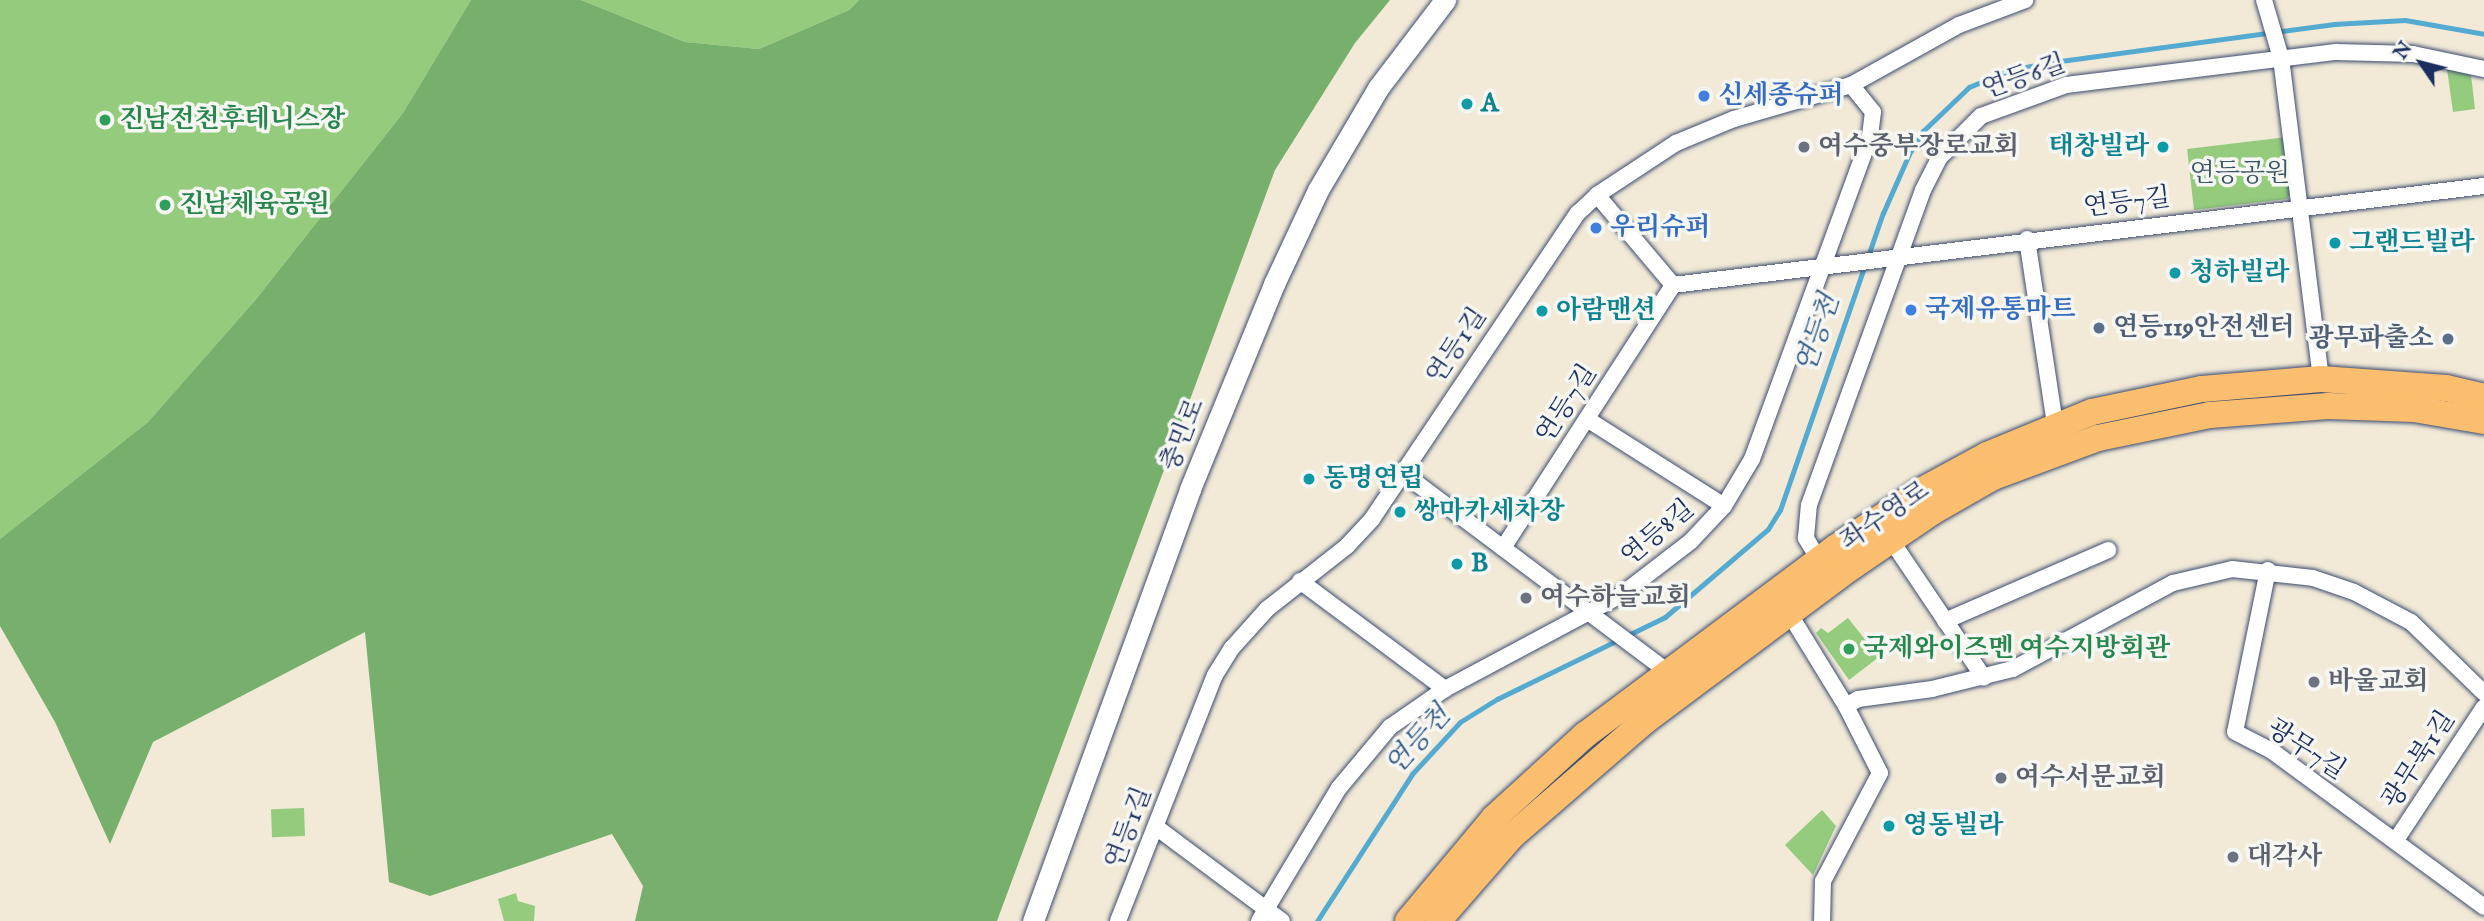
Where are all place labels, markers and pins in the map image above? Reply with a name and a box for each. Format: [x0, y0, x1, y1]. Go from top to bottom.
place label: 신세종슈퍼 [1718, 80, 1844, 112]
place label: A [1481, 88, 1499, 120]
marker: 신세종슈퍼 [1696, 88, 1712, 104]
marker: A [1459, 96, 1475, 112]
place label: 진남전천후테니스장 [119, 104, 345, 136]
marker: 진남전천후테니스장 [97, 112, 113, 128]
place label: 여수중부장로교회 [1818, 131, 2019, 163]
place label: 태창빌라 [2049, 131, 2149, 163]
marker: 여수중부장로교회 [1796, 139, 1812, 155]
marker: 태창빌라 [2155, 139, 2171, 155]
place label: 진남체육공원 [179, 189, 330, 221]
marker: 진남체육공원 [157, 197, 173, 213]
place label: 우리슈퍼 [1610, 212, 1710, 244]
marker: 우리슈퍼 [1588, 220, 1604, 236]
place label: 그랜드빌라 [2349, 227, 2475, 259]
marker: 그랜드빌라 [2327, 235, 2343, 251]
place label: 청하빌라 [2189, 257, 2289, 289]
marker: 청하빌라 [2167, 265, 2183, 281]
place label: 국제유통마트 [1925, 294, 2076, 326]
place label: 아람맨션 [1556, 295, 1656, 327]
marker: 국제유통마트 [1903, 302, 1919, 318]
marker: 아람맨션 [1534, 303, 1550, 319]
place label: 연등119안전센터 [2113, 312, 2294, 344]
marker: 연등119안전센터 [2091, 320, 2107, 336]
place label: 광무파출소 [2308, 323, 2434, 355]
marker: 광무파출소 [2440, 331, 2456, 347]
place label: 동명연립 [1323, 463, 1423, 495]
marker: 동명연립 [1301, 471, 1317, 487]
place label: 쌍마카세차장 [1414, 496, 1565, 528]
marker: 쌍마카세차장 [1392, 504, 1408, 520]
place label: B [1471, 548, 1488, 580]
marker: B [1449, 556, 1465, 572]
place label: 여수하늘교회 [1540, 582, 1691, 614]
marker: 여수하늘교회 [1518, 590, 1534, 606]
place label: 국제와이즈멘 여수지방회관 [1863, 633, 2170, 665]
marker: 국제와이즈멘 여수지방회관 [1841, 641, 1857, 657]
place label: 바울교회 [2328, 666, 2428, 698]
marker: 바울교회 [2306, 674, 2322, 690]
place label: 여수서문교회 [2015, 762, 2166, 794]
marker: 여수서문교회 [1993, 770, 2009, 786]
place label: 영동빌라 [1903, 810, 2003, 842]
marker: 영동빌라 [1881, 818, 1897, 834]
place label: 대각사 [2247, 841, 2322, 873]
marker: 대각사 [2225, 849, 2241, 865]

